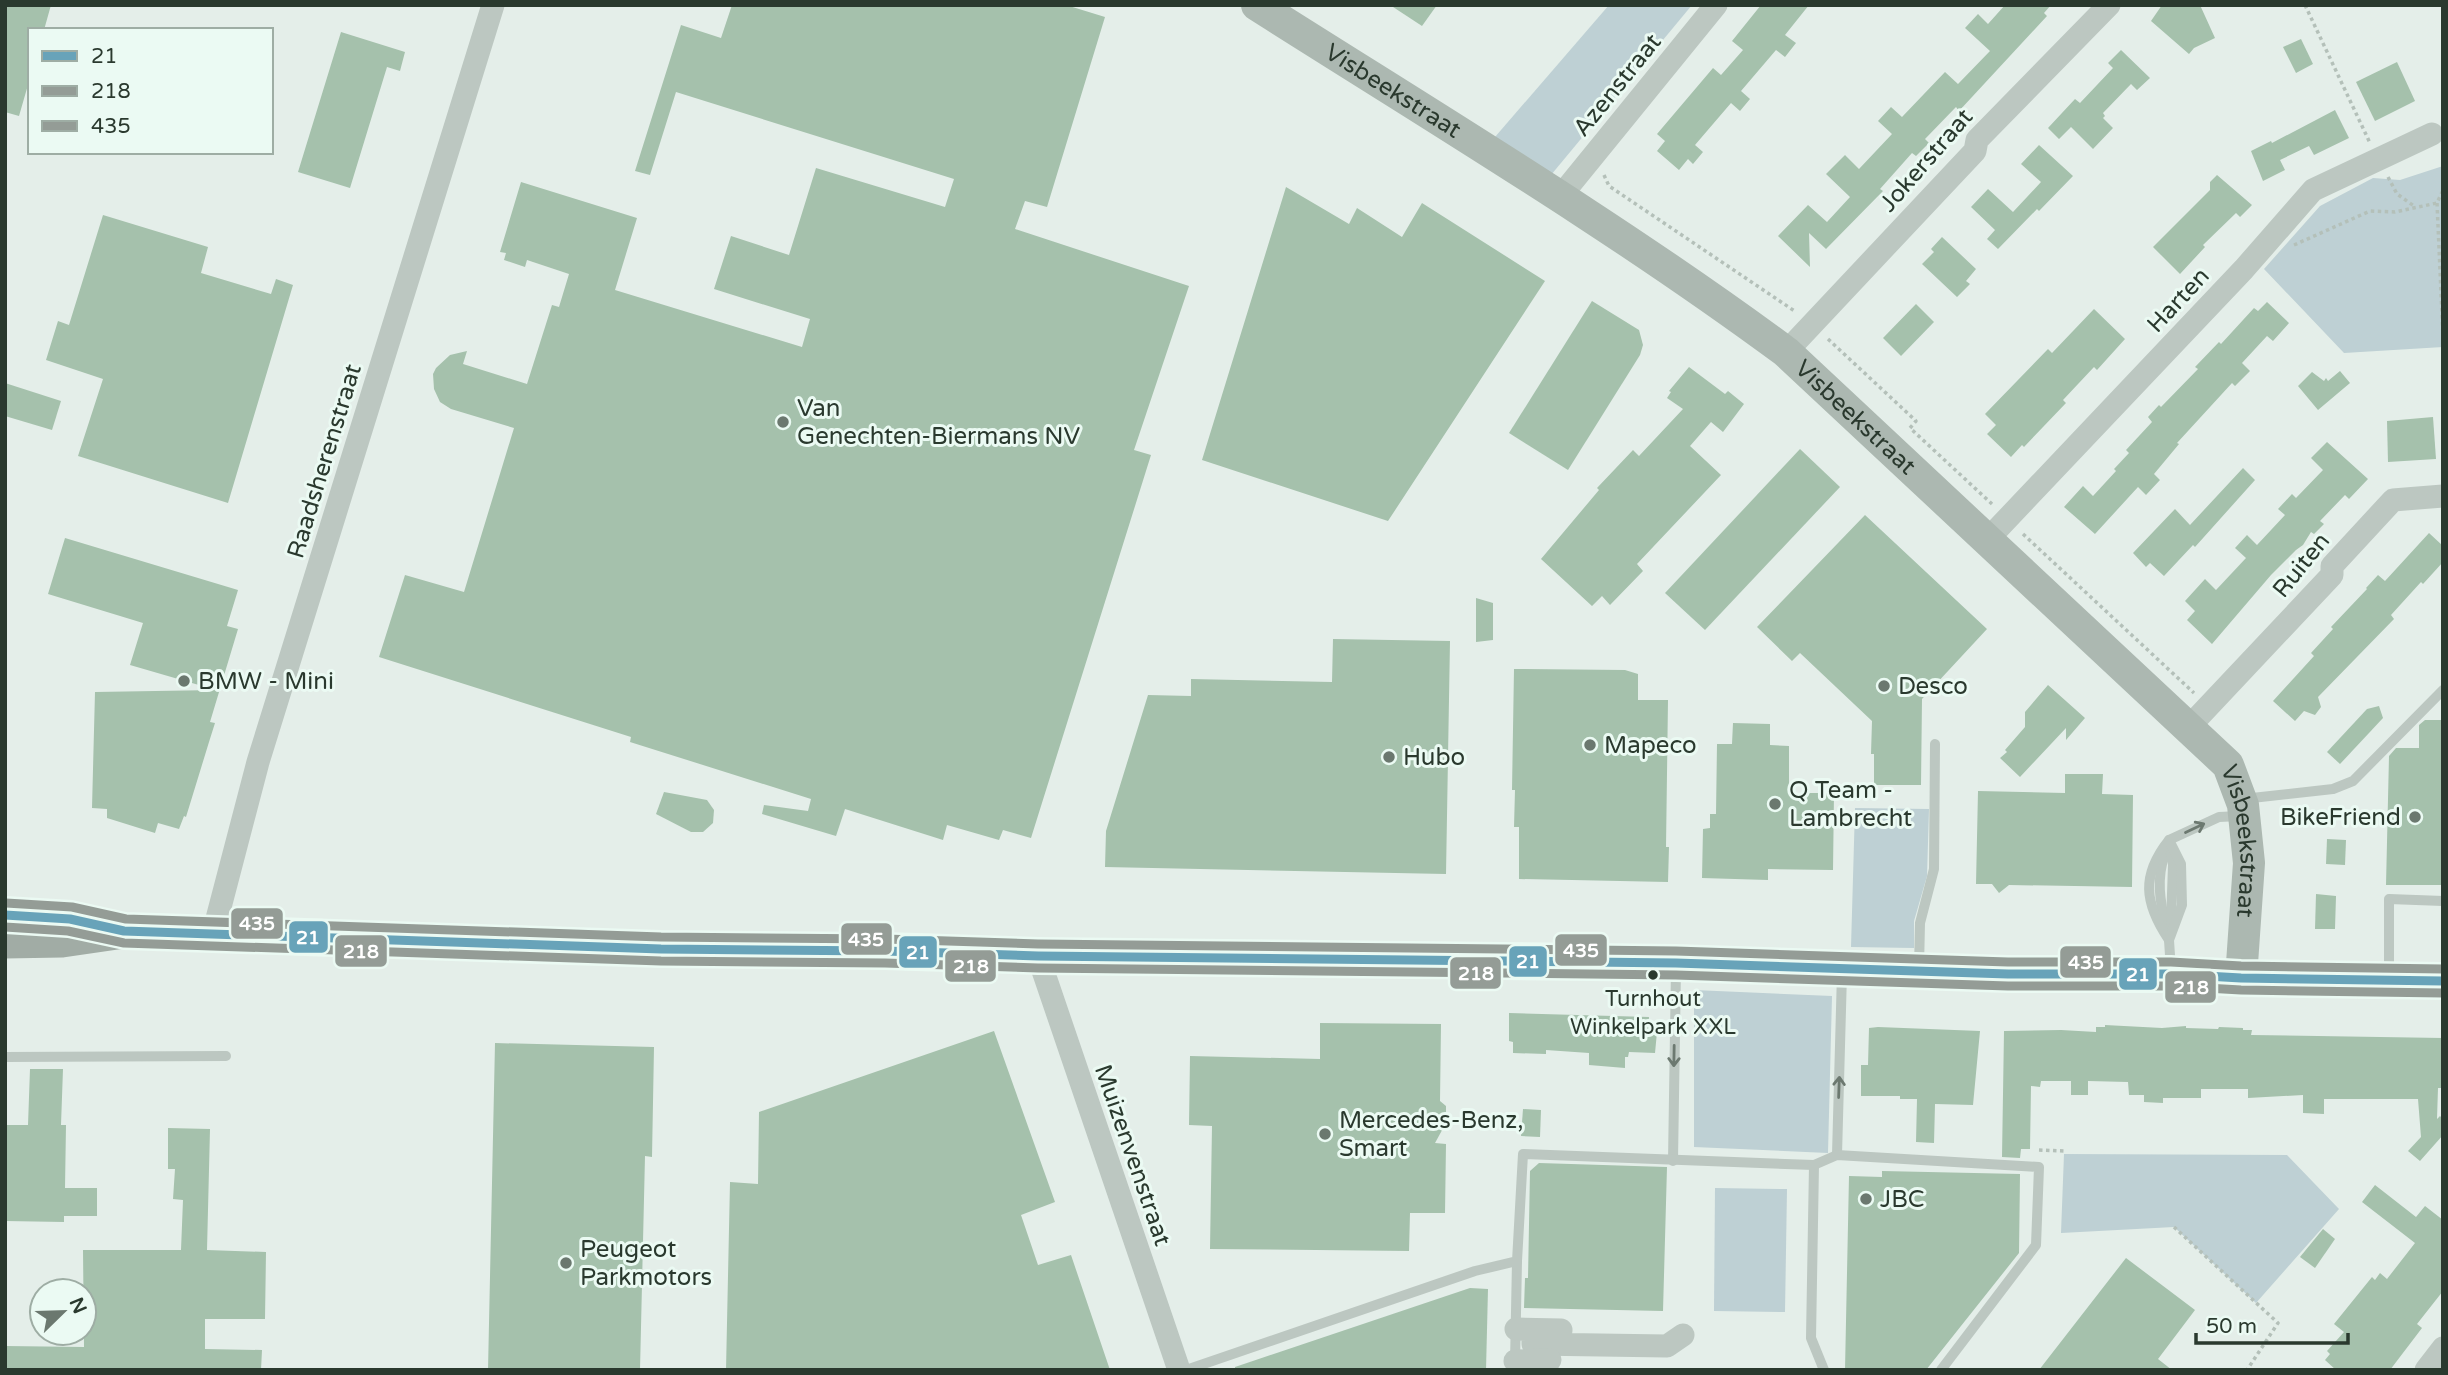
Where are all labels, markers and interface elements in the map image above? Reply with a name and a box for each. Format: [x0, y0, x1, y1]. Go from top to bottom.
legend [28, 28, 273, 154]
street label: Azenstraat [1567, 28, 1668, 143]
street label: Visbeekstraat [1320, 38, 1466, 145]
text: 21 [91, 44, 117, 69]
text: 218 [91, 79, 131, 104]
street label: Jokerstraat [1874, 103, 1979, 218]
text: 435 [91, 114, 131, 139]
street label: Harten [2141, 262, 2216, 339]
street label: Visbeekstraat [1789, 354, 1922, 481]
street label: Raadsherenstraat [281, 361, 368, 562]
place label: Van Genechten-Biermans NV [797, 394, 1080, 451]
marker: Van Genechten-Biermans NV [775, 414, 791, 430]
street label: Ruiten [2267, 527, 2336, 604]
place label: BMW - Mini [198, 667, 334, 696]
place label: Desco [1898, 672, 1968, 701]
marker: BMW - Mini [176, 673, 192, 689]
marker: Desco [1876, 678, 1892, 694]
place label: Mapeco [1604, 731, 1697, 760]
marker: Mapeco [1582, 737, 1598, 753]
place label: Hubo [1403, 743, 1465, 772]
marker: Hubo [1381, 749, 1397, 765]
street label: Visbeekstraat [2214, 761, 2263, 919]
place label: Q Team - Lambrecht [1789, 776, 1912, 833]
marker: Q Team - Lambrecht [1767, 796, 1783, 812]
place label: BikeFriend [2280, 803, 2401, 832]
marker: BikeFriend [2407, 809, 2423, 825]
one-way arrow [2184, 821, 2205, 835]
line badge: 435 [230, 907, 284, 940]
text: 435 [239, 913, 275, 935]
line badge: 21 [288, 920, 329, 954]
line badge: 435 [840, 922, 893, 956]
text: 21 [296, 927, 320, 949]
text: 435 [848, 929, 884, 951]
line badge: 435 [1554, 933, 1608, 967]
line badge: 218 [334, 934, 388, 968]
line badge: 21 [898, 935, 938, 969]
text: 435 [1563, 940, 1599, 962]
text: 218 [343, 941, 379, 963]
text: 21 [906, 942, 930, 964]
line badge: 21 [1508, 945, 1548, 978]
line badge: 435 [2059, 945, 2112, 979]
line badge: 218 [944, 949, 997, 983]
text: 21 [1516, 951, 1540, 973]
text: 435 [2068, 952, 2104, 974]
text: 218 [953, 956, 989, 978]
line badge: 218 [1449, 956, 1502, 990]
line badge: 21 [2118, 957, 2158, 991]
text: 218 [1458, 963, 1494, 985]
text: 21 [2126, 964, 2150, 986]
marker: Turnhout Winkelpark XXL [1646, 968, 1660, 982]
line badge: 218 [2164, 970, 2217, 1004]
text: 218 [2173, 977, 2209, 999]
place label: Turnhout Winkelpark XXL [1570, 986, 1736, 1040]
one-way arrow [1668, 1044, 1681, 1067]
street label: Muizenvenstraat [1088, 1061, 1177, 1250]
one-way arrow [1832, 1076, 1846, 1099]
place label: Mercedes-Benz, Smart [1339, 1106, 1524, 1163]
marker: Mercedes-Benz, Smart [1317, 1126, 1333, 1142]
place label: JBC [1880, 1185, 1925, 1214]
marker: JBC [1858, 1191, 1874, 1207]
place label: Peugeot Parkmotors [580, 1235, 712, 1292]
marker: Peugeot Parkmotors [558, 1255, 574, 1271]
north arrow [28, 1277, 98, 1347]
text: N [65, 1294, 91, 1317]
scale bar [2196, 1302, 2348, 1346]
text: 50 m [2206, 1314, 2257, 1339]

